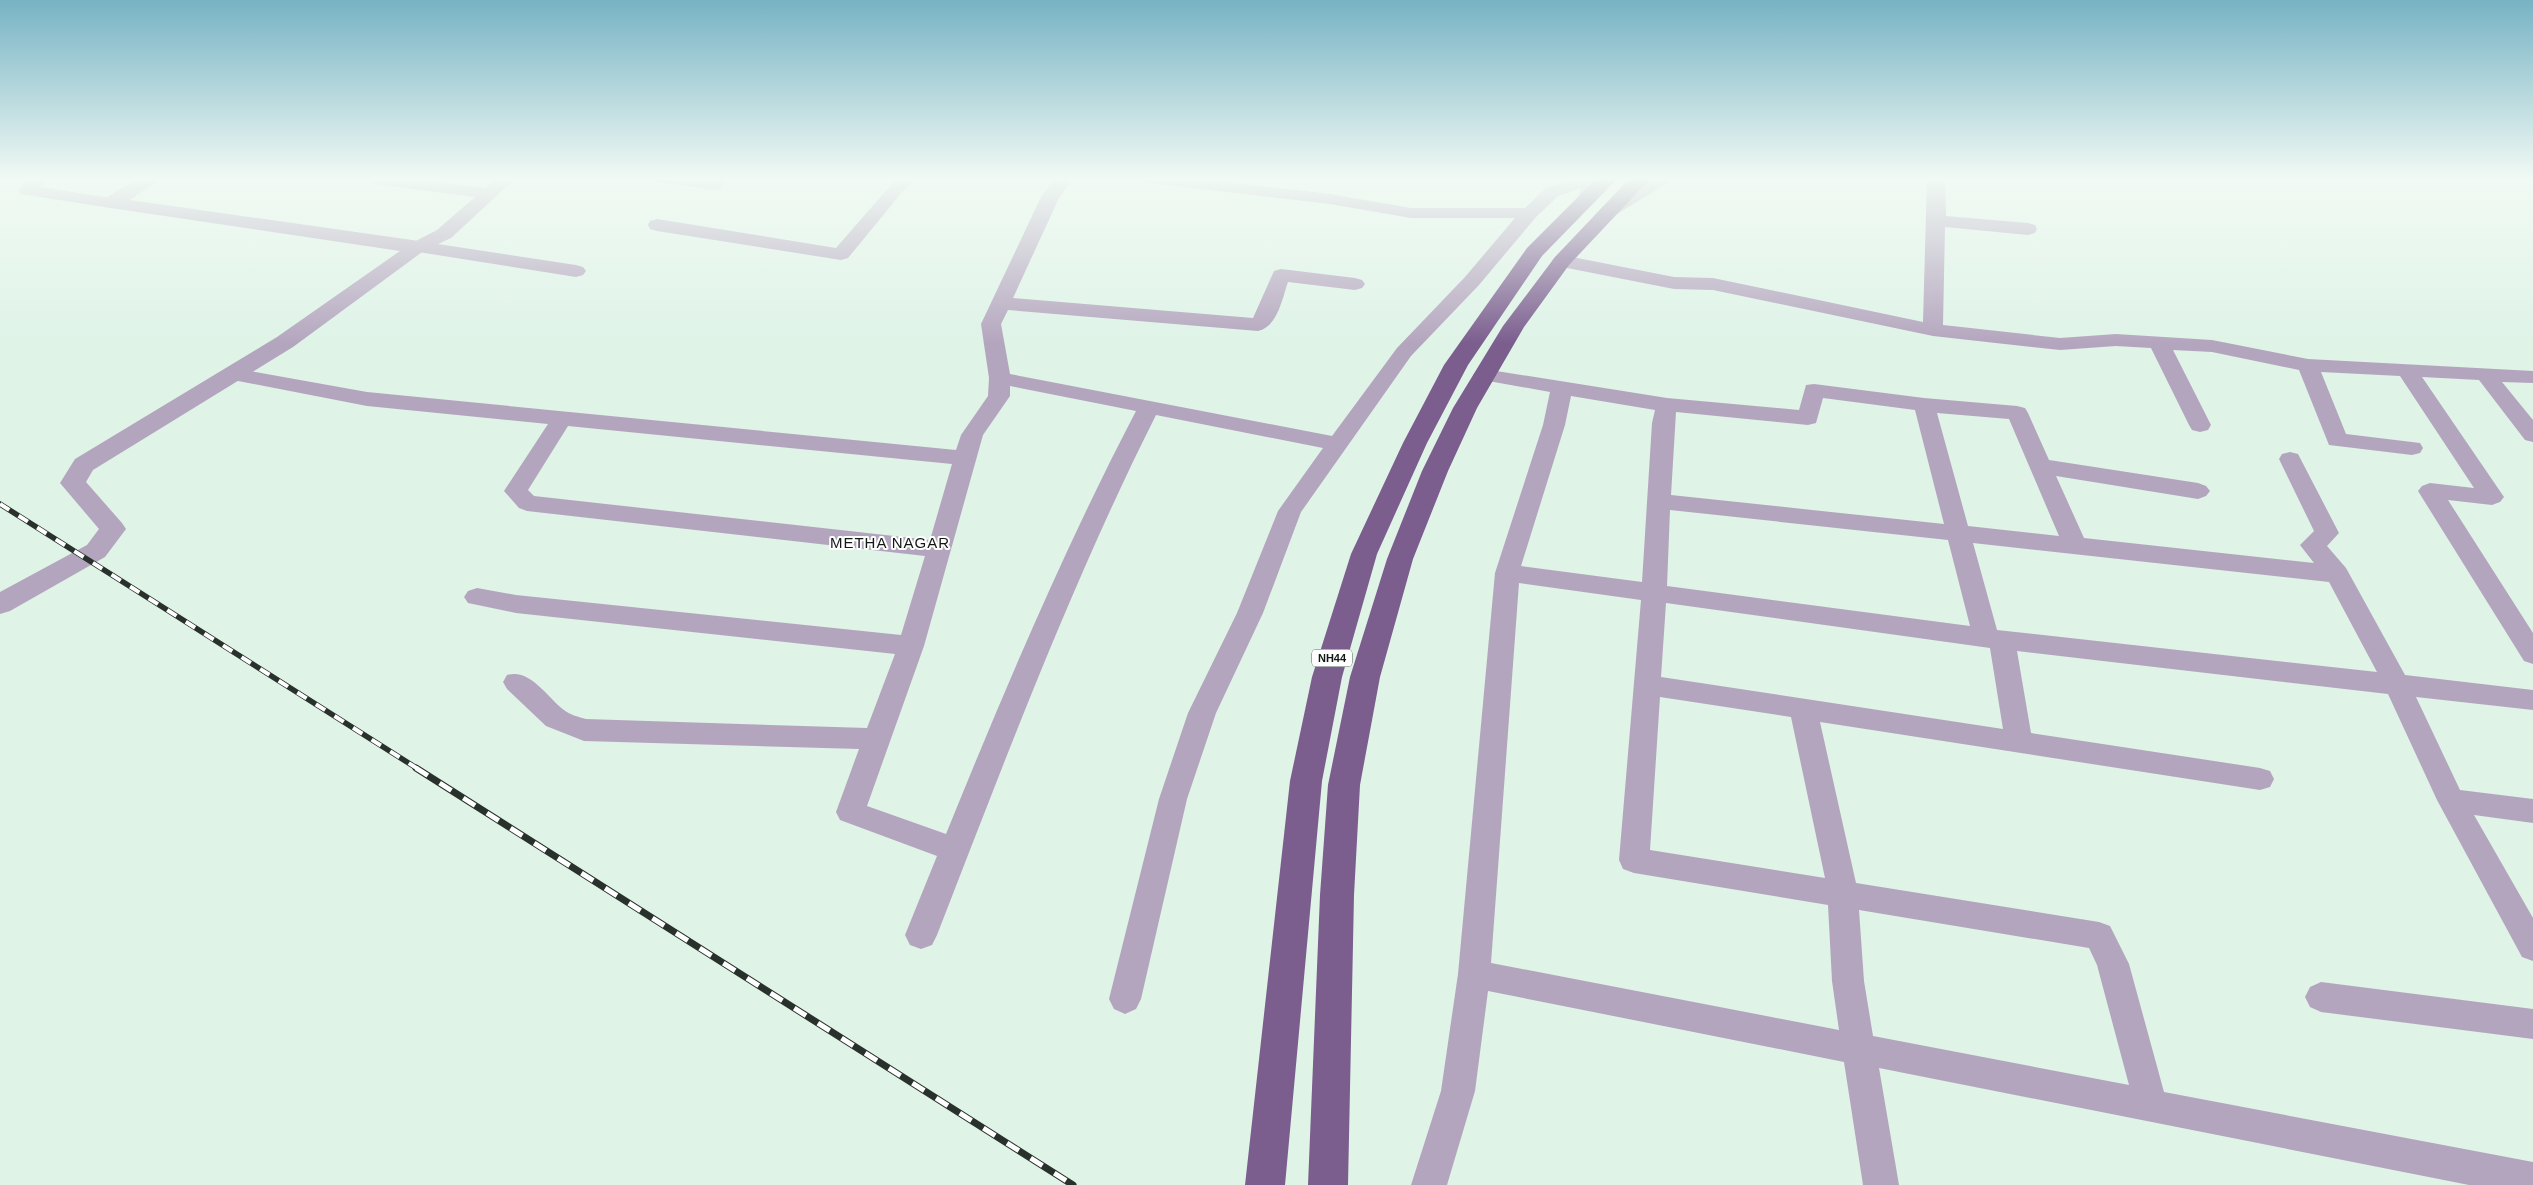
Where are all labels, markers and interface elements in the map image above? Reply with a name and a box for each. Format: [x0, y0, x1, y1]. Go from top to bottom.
district label: METHA NAGAR [830, 534, 950, 551]
road number: NH44 [1312, 650, 1352, 666]

